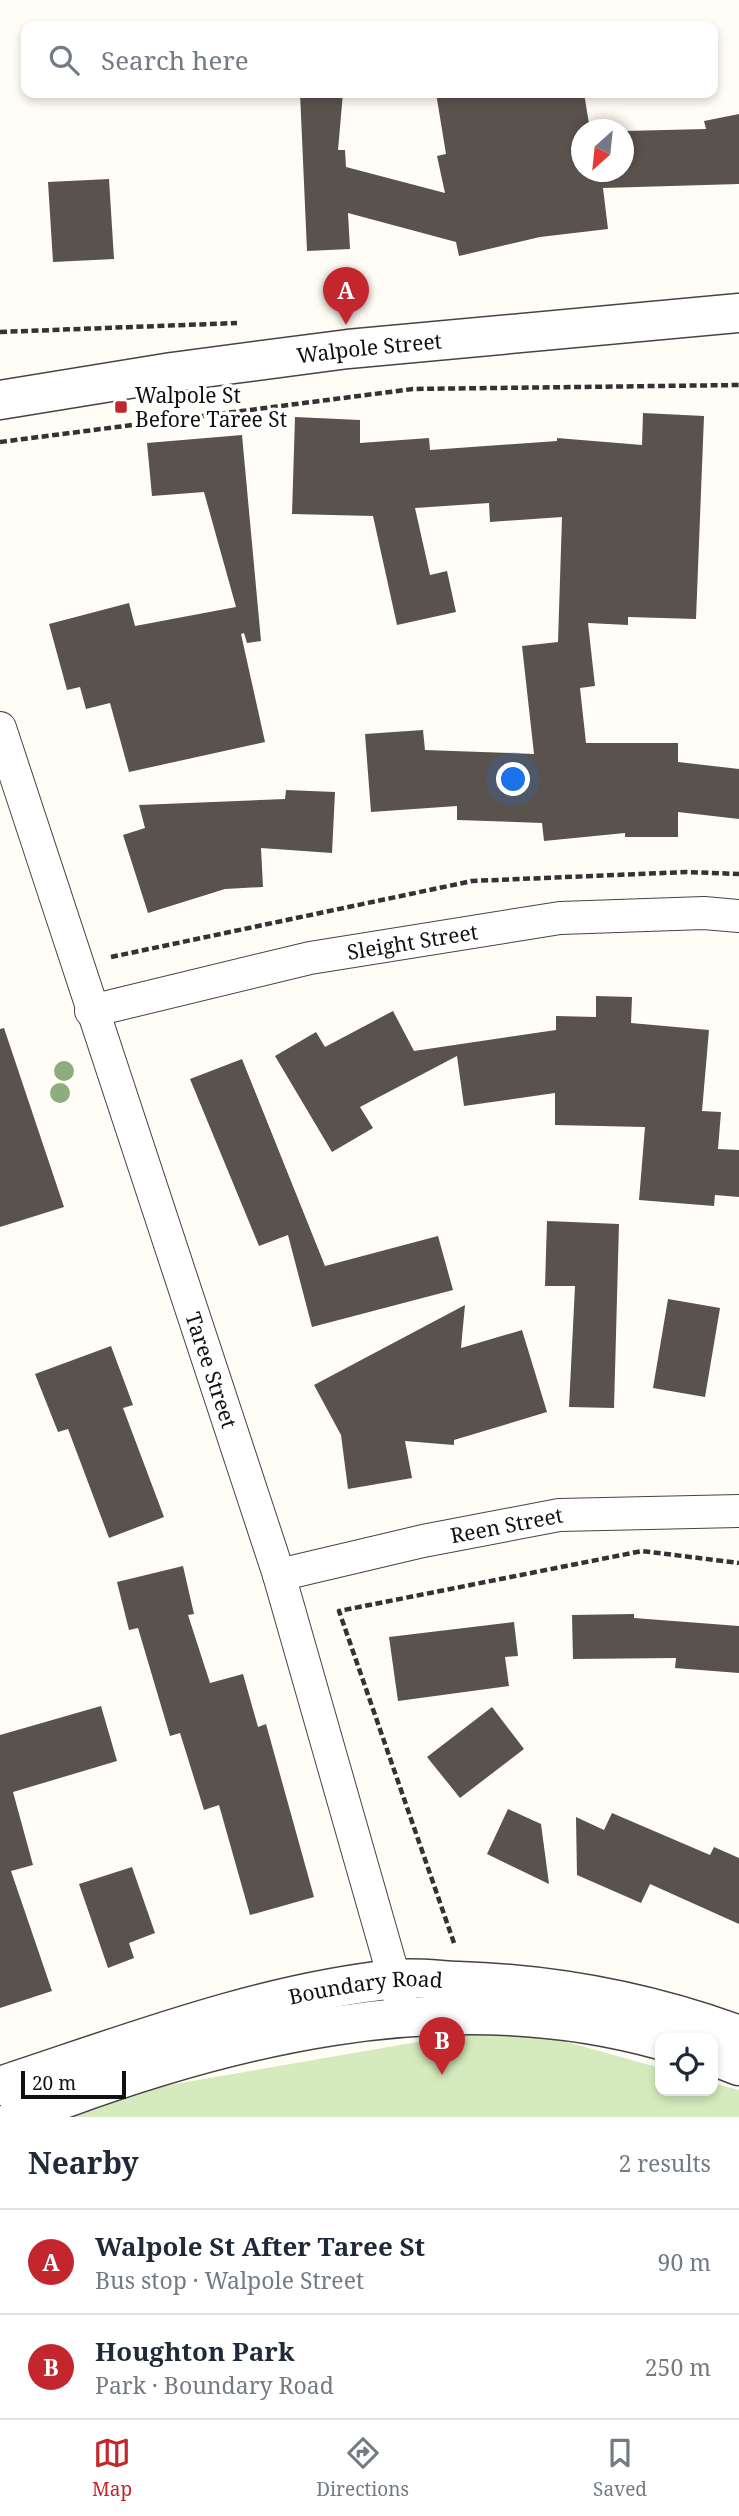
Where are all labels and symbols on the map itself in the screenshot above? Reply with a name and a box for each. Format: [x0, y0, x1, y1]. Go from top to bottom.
north arrow [571, 119, 634, 182]
pin: A [323, 267, 369, 325]
street label: Walpole Street [295, 326, 443, 370]
place label: Walpole St Before Taree St [135, 381, 287, 433]
marker: Walpole St Before Taree St [113, 399, 129, 415]
your location [496, 762, 530, 796]
street label: Sleight Street [345, 917, 480, 966]
street label: Taree Street [179, 1308, 244, 1432]
street label: Reen Street [448, 1501, 565, 1549]
street label: Boundary Road [286, 1964, 444, 2011]
pin: B [419, 2017, 465, 2075]
scale bar [21, 2068, 126, 2100]

